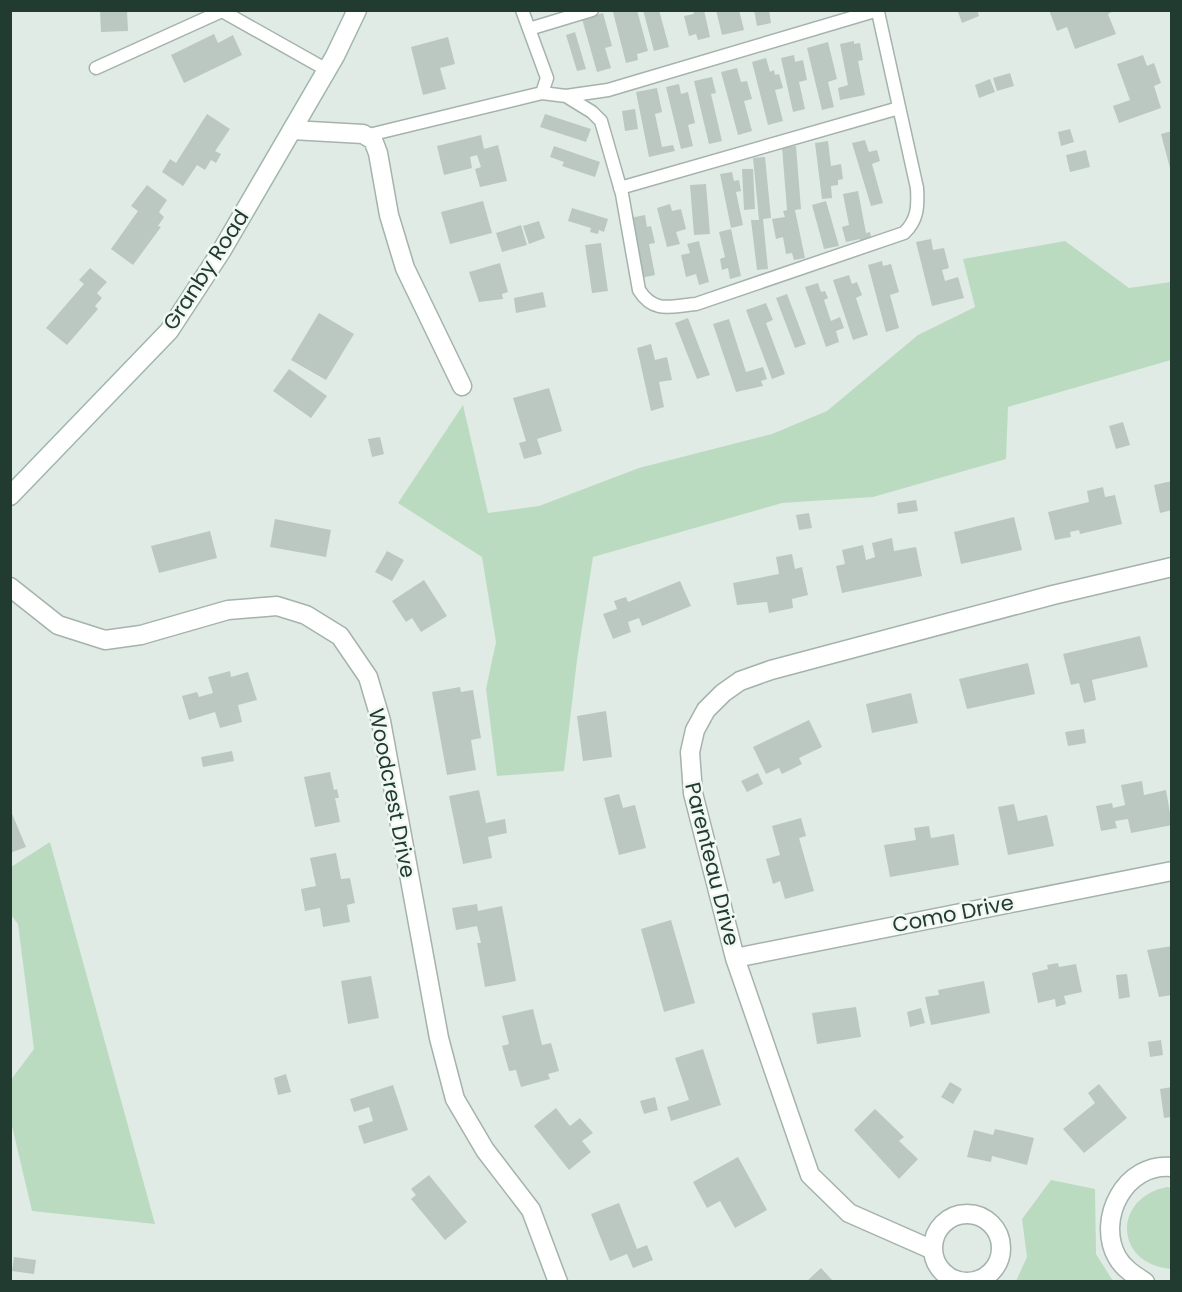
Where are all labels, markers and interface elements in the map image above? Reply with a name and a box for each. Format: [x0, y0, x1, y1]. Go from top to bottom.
street label: Granby Road [156, 204, 255, 336]
street label: Woodcrest Drive [362, 706, 423, 880]
street label: Parenteau Drive [678, 779, 747, 949]
street label: Como Drive [890, 888, 1016, 939]

